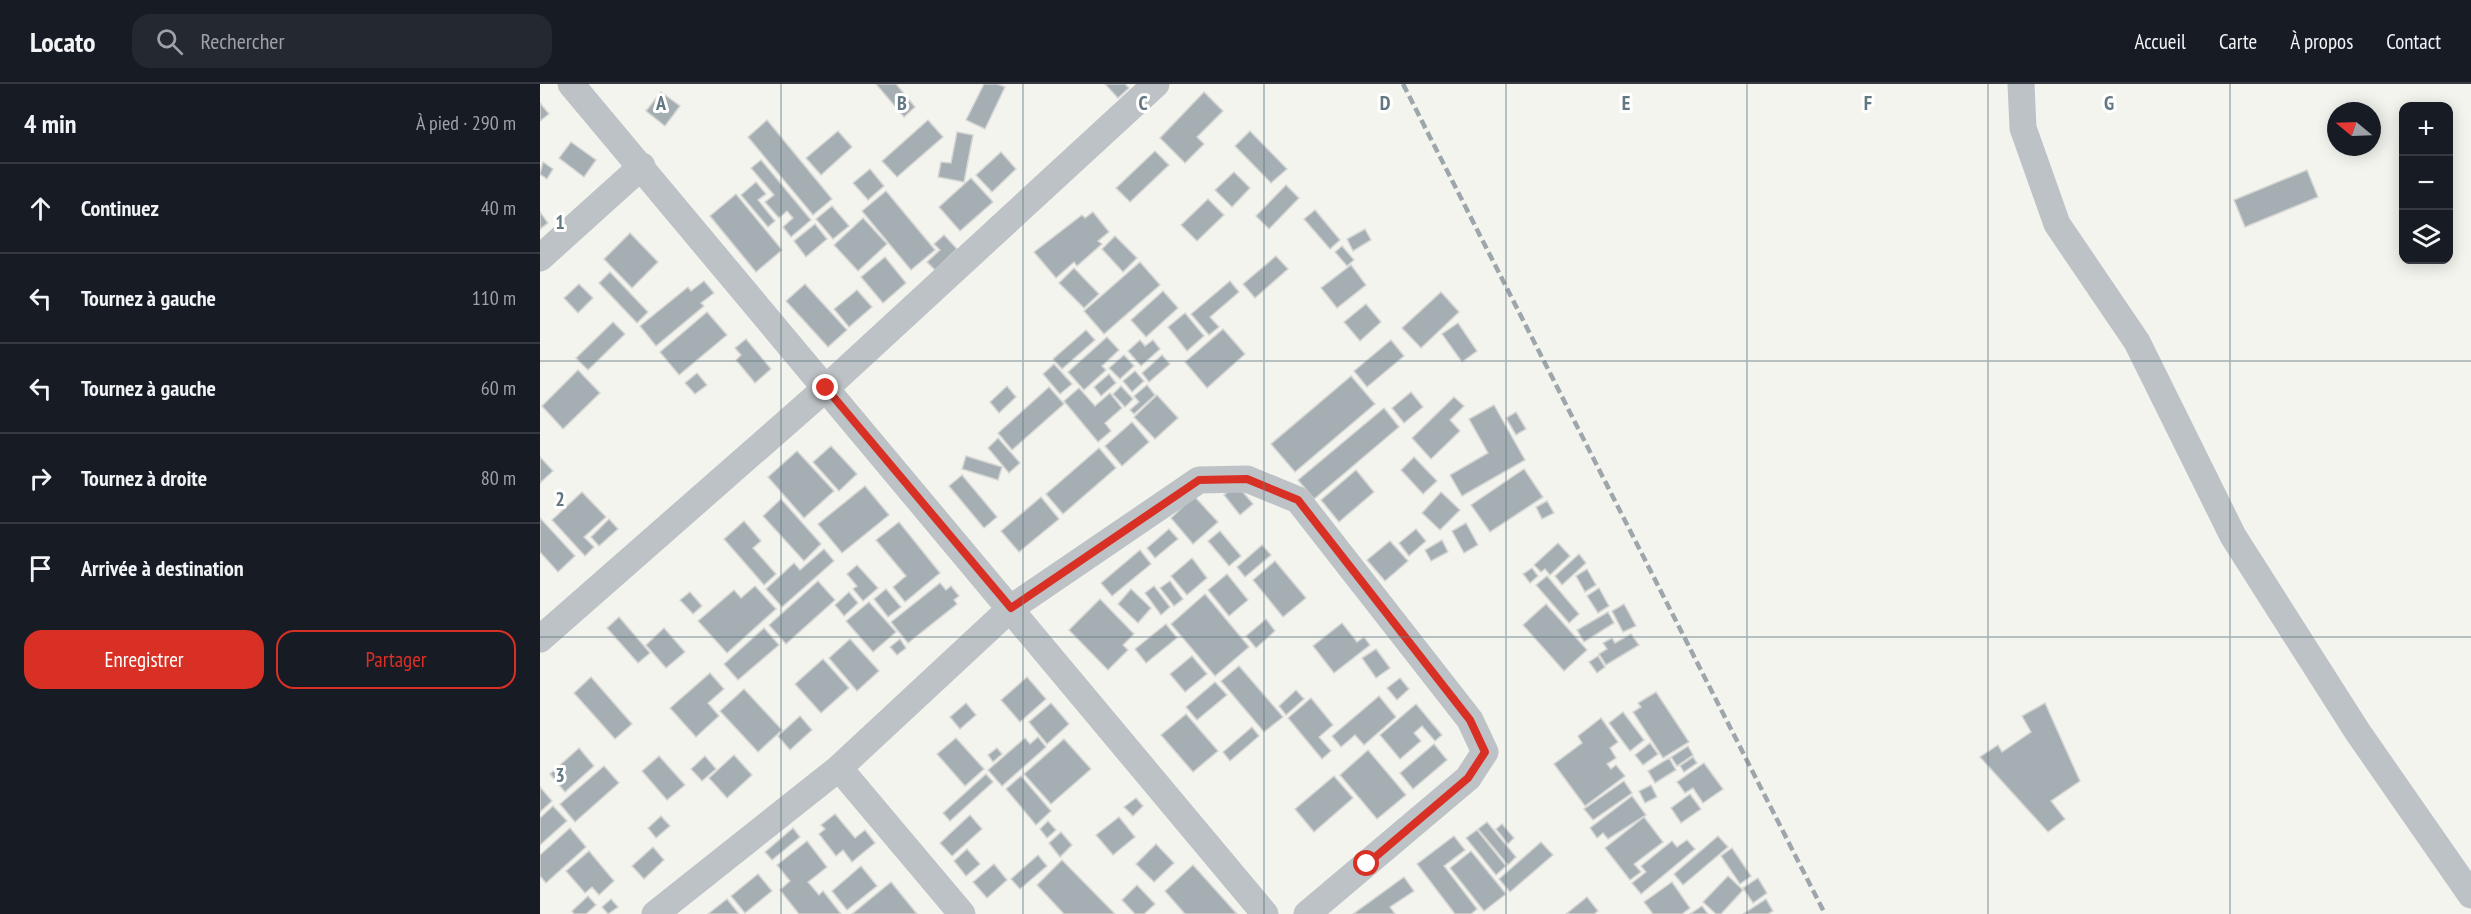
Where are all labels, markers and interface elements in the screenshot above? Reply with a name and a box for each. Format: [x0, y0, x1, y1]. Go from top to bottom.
search box [132, 14, 552, 68]
text: Locato [30, 23, 96, 60]
icon: search [153, 25, 186, 58]
text: Rechercher [201, 27, 284, 55]
text: Accueil [2134, 28, 2186, 55]
text: Carte [2219, 28, 2257, 55]
text: À propos [2290, 28, 2353, 55]
text: Contact [2386, 28, 2441, 55]
text: A [655, 90, 667, 116]
text: B [897, 90, 907, 116]
text: C [1138, 90, 1148, 116]
text: D [1380, 90, 1391, 116]
text: E [1622, 90, 1630, 116]
text: F [1864, 90, 1872, 116]
text: G [2104, 90, 2114, 116]
north arrow [2327, 102, 2381, 156]
map controls [2399, 102, 2453, 264]
button: + [2399, 102, 2453, 156]
text: 4 min [24, 107, 77, 140]
text: À pied · 290 m [416, 110, 516, 136]
button: − [2399, 156, 2453, 210]
icon: ahead [24, 192, 57, 225]
text: Continuez [81, 194, 159, 222]
text: 40 m [481, 195, 516, 221]
text: 1 [555, 209, 565, 235]
button: layers [2399, 210, 2453, 264]
icon: left [24, 282, 57, 315]
text: Tournez à gauche [81, 284, 216, 312]
text: 110 m [472, 285, 516, 311]
icon: left [24, 372, 57, 405]
text: Tournez à gauche [81, 374, 216, 402]
route end [812, 374, 838, 400]
text: 60 m [481, 375, 516, 401]
icon: right [24, 462, 57, 495]
text: Tournez à droite [81, 464, 207, 492]
text: 80 m [481, 465, 516, 491]
text: 2 [555, 486, 565, 512]
icon: arrive [24, 552, 57, 585]
text: Arrivée à destination [81, 554, 244, 582]
button: Enregistrer [24, 630, 264, 689]
button: Partager [276, 630, 516, 689]
text: 3 [555, 762, 565, 788]
route start [1353, 850, 1379, 876]

